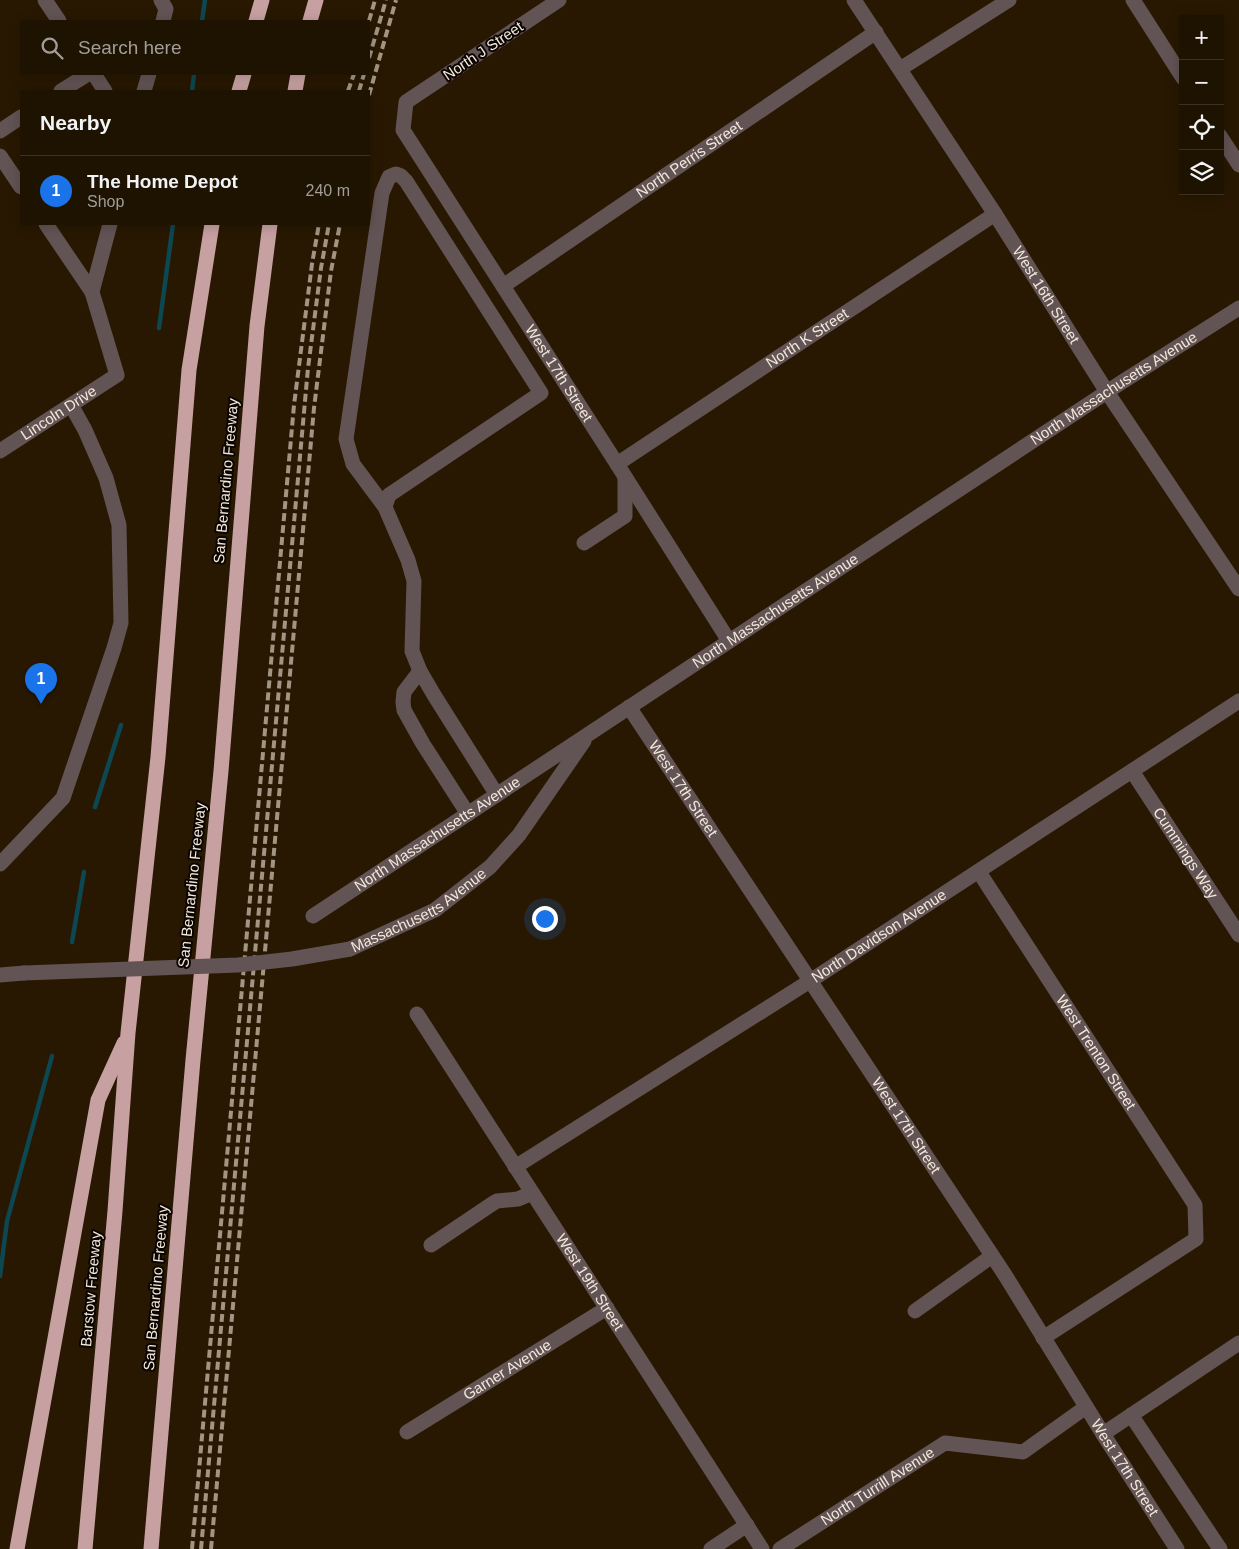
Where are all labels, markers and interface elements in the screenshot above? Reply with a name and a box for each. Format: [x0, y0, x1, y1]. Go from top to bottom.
map controls [1179, 15, 1224, 195]
button: + [1179, 15, 1224, 60]
street label: North J Street [440, 17, 527, 84]
search box [20, 20, 370, 75]
icon: search [38, 34, 66, 62]
text: Search here [78, 37, 182, 58]
button: − [1179, 60, 1224, 105]
button: locate [1179, 105, 1224, 150]
text: Nearby [40, 111, 111, 134]
street label: North Perris Street [633, 116, 746, 201]
button: layers [1179, 150, 1224, 195]
text: The Home Depot [87, 171, 238, 192]
text: 1 [52, 182, 60, 199]
text: 240 m [306, 182, 350, 199]
text: Shop [87, 193, 124, 210]
street label: West 16th Street [1010, 243, 1084, 347]
street label: North K Street [763, 304, 852, 371]
street label: West 17th Street [522, 322, 597, 425]
street label: North Massachusetts Avenue [1027, 328, 1200, 448]
street label: Lincoln Drive [17, 382, 99, 443]
street label: San Bernardino Freeway [210, 397, 241, 564]
street label: North Massachusetts Avenue [689, 550, 861, 671]
pin: 1 [25, 663, 57, 704]
street label: West 17th Street [646, 737, 722, 840]
street label: North Massachusetts Avenue [351, 773, 523, 894]
street label: San Bernardino Freeway [174, 801, 209, 968]
street label: Cummings Way [1150, 804, 1222, 902]
street label: Massachusetts Avenue [348, 864, 489, 955]
street label: North Davidson Avenue [808, 885, 949, 986]
your location [532, 906, 558, 932]
street label: West Trenton Street [1053, 992, 1140, 1113]
street label: West 17th Street [869, 1074, 945, 1177]
street label: San Bernardino Freeway [140, 1204, 171, 1371]
street label: Barstow Freeway [77, 1230, 104, 1347]
street label: West 19th Street [553, 1230, 628, 1334]
street label: Garner Avenue [460, 1336, 554, 1403]
street label: West 17th Street [1088, 1416, 1163, 1520]
street label: North Turrill Avenue [817, 1443, 937, 1529]

